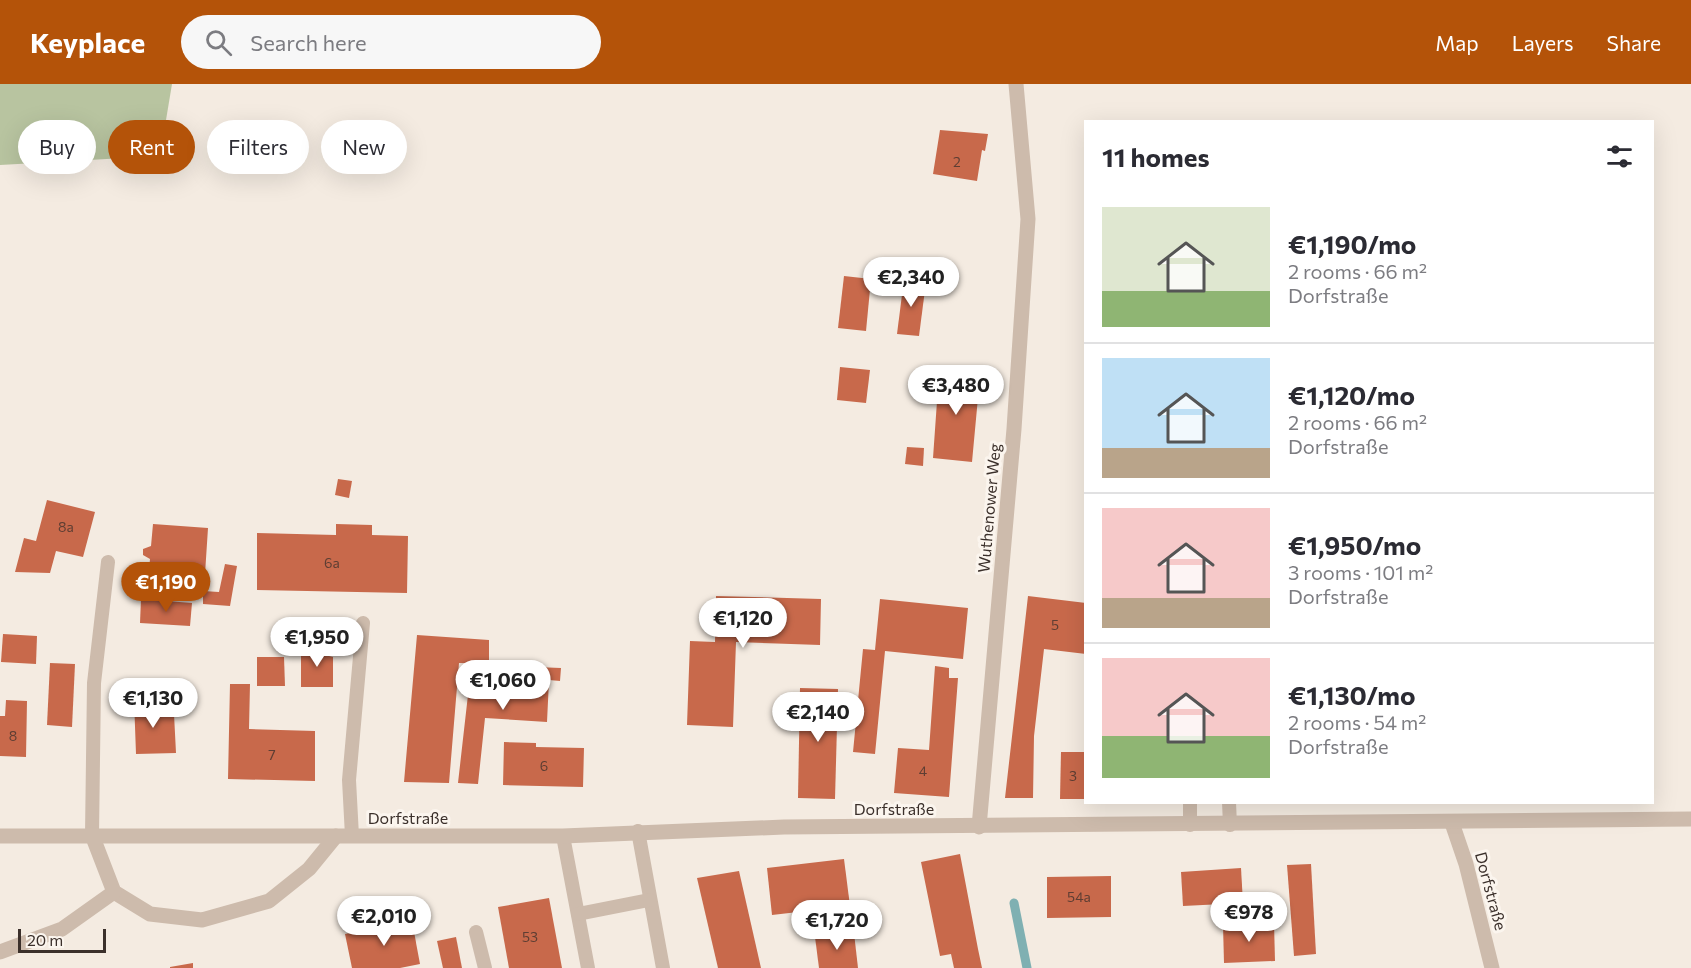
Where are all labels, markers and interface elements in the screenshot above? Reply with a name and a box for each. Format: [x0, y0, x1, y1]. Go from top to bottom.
search box [181, 15, 601, 69]
text: Keyplace [30, 25, 145, 59]
icon: search [202, 26, 235, 59]
text: Search here [250, 29, 367, 56]
text: Map [1435, 30, 1479, 55]
text: Layers [1512, 30, 1574, 55]
text: Share [1607, 30, 1661, 55]
chip: Buy [18, 120, 96, 174]
chip: Rent [108, 120, 195, 174]
chip: Filters [207, 120, 309, 174]
chip: New [321, 120, 407, 174]
icon: filters [1603, 140, 1636, 173]
text: 11 homes [1102, 141, 1210, 172]
house number: 2 [953, 153, 961, 170]
text: €1,190/mo [1288, 228, 1416, 259]
icon: home [1150, 231, 1222, 303]
pin: €2,340 [862, 257, 960, 308]
text: 2 rooms · 66 m² [1288, 259, 1427, 283]
text: €2,340 [877, 264, 945, 288]
text: Dorfstraße [1288, 283, 1388, 307]
pin: €3,480 [907, 365, 1005, 416]
text: €3,480 [922, 372, 990, 396]
text: €1,120/mo [1288, 379, 1415, 410]
icon: home [1150, 382, 1222, 454]
text: 2 rooms · 66 m² [1288, 410, 1427, 434]
text: Dorfstraße [1288, 434, 1388, 458]
street label: Wuthenower Weg [973, 442, 1004, 573]
house number: 8a [58, 518, 74, 535]
text: €1,950/mo [1288, 529, 1421, 560]
icon: home [1150, 532, 1222, 604]
house number: 6a [324, 554, 340, 571]
text: 3 rooms · 101 m² [1288, 560, 1433, 584]
pin: €1,190 [117, 562, 215, 613]
text: €1,190 [135, 569, 197, 593]
text: Dorfstraße [1288, 584, 1388, 608]
pin: €1,120 [694, 598, 792, 649]
text: €1,120 [713, 605, 773, 629]
house number: 5 [1051, 616, 1059, 633]
pin: €1,950 [268, 617, 366, 668]
text: €1,950 [284, 624, 350, 648]
pin: €1,060 [454, 660, 552, 711]
text: €1,060 [470, 667, 536, 691]
pin: €1,130 [104, 678, 202, 729]
text: €1,130/mo [1288, 679, 1415, 710]
icon: home [1150, 682, 1222, 754]
text: €1,130 [123, 685, 183, 709]
pin: €2,140 [769, 692, 867, 743]
text: €2,140 [786, 699, 850, 723]
text: 2 rooms · 54 m² [1288, 710, 1426, 734]
house number: 8 [9, 727, 17, 744]
text: Dorfstraße [1288, 734, 1388, 758]
house number: 7 [268, 746, 276, 763]
house number: 6 [540, 757, 548, 774]
house number: 4 [919, 762, 928, 779]
house number: 3 [1069, 767, 1077, 784]
street label: Dorfstraße [854, 799, 934, 818]
street label: Dorfstraße [368, 808, 448, 827]
street label: Dorfstraße [1472, 850, 1511, 932]
house number: 54a [1067, 888, 1091, 905]
pin: €978 [1213, 892, 1285, 943]
pin: €2,010 [335, 896, 433, 947]
text: €978 [1224, 899, 1274, 923]
pin: €1,720 [788, 900, 886, 951]
text: €2,010 [351, 903, 417, 927]
text: €1,720 [805, 907, 869, 931]
scale bar [18, 926, 106, 954]
house number: 53 [522, 928, 538, 945]
text: 20 m [27, 930, 63, 949]

